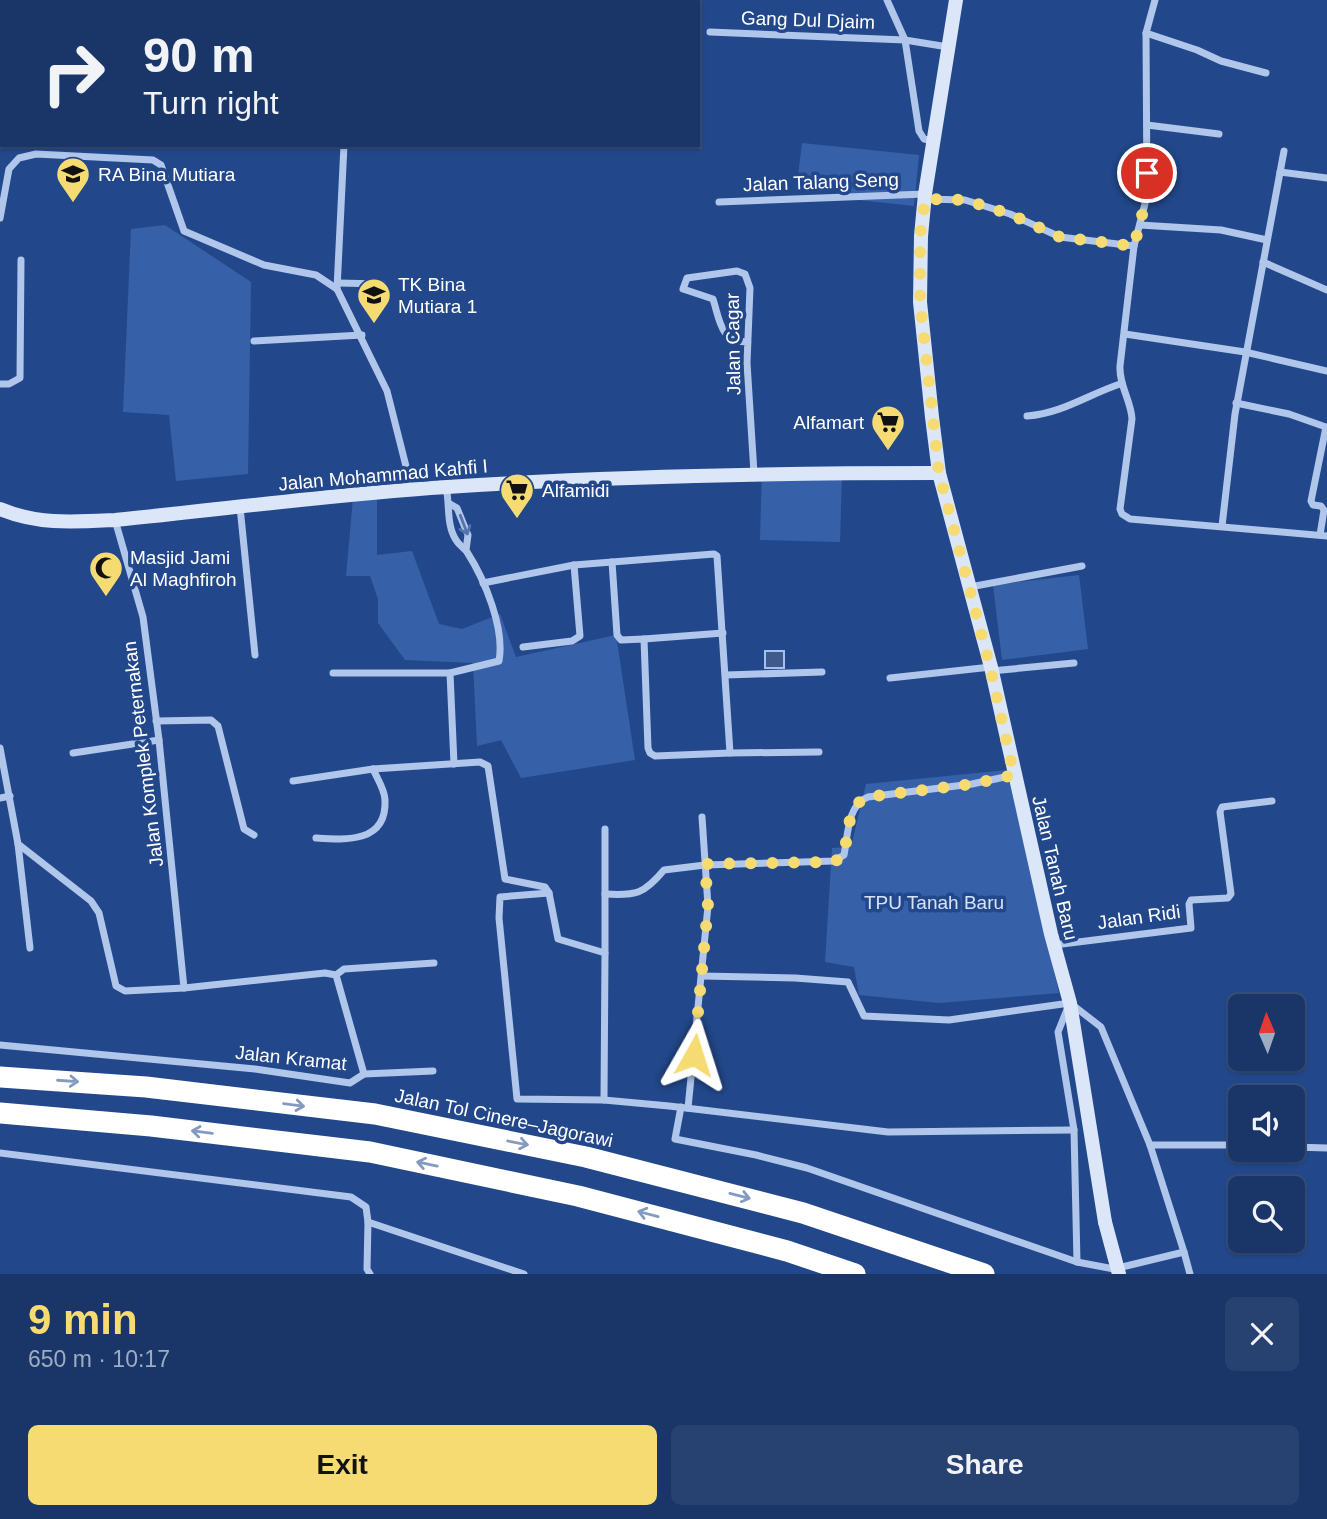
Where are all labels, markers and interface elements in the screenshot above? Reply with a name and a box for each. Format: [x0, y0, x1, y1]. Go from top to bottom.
street label: Gang Dul Djaim [741, 7, 875, 33]
icon: right [28, 28, 119, 119]
text: 90 m [143, 28, 255, 82]
text: Turn right [143, 85, 279, 121]
pin [1117, 143, 1177, 203]
icon: arrive [1128, 154, 1166, 192]
school or university icon: RA Bina Mutiara [54, 155, 92, 204]
place label: RA Bina Mutiara [98, 164, 236, 185]
street label: Jalan Talang Seng [743, 169, 899, 195]
place label: TK Bina Mutiara 1 [398, 274, 477, 317]
school or university icon: TK Bina Mutiara 1 [355, 276, 393, 325]
street label: Jalan Cagar [722, 292, 744, 395]
supermarket icon: Alfamart [869, 403, 907, 452]
place label: Alfamart [793, 412, 865, 433]
street label: Jalan Mohammad Kahfi I [277, 455, 489, 495]
supermarket icon: Alfamidi [498, 471, 536, 520]
place label: Alfamidi [542, 480, 610, 501]
one-way arrow [458, 513, 471, 535]
place label: Masjid Jami Al Maghfiroh [130, 547, 237, 590]
mosque icon: Masjid Jami Al Maghfiroh [87, 549, 125, 598]
street label: Jalan Komplek Peternakan [119, 640, 167, 868]
street label: Jalan Tanah Baru [1028, 794, 1082, 942]
park label: TPU Tanah Baru [864, 892, 1004, 913]
street label: Jalan Ridi [1096, 901, 1182, 933]
north arrow [1228, 994, 1306, 1071]
map controls [1228, 994, 1305, 1253]
position arrow [657, 1018, 731, 1092]
street label: Jalan Kramat [234, 1042, 348, 1074]
one-way arrow [56, 1075, 79, 1088]
street label: Jalan Tol Cinere–Jagorawi [393, 1085, 615, 1151]
button: sound [1228, 1085, 1305, 1162]
one-way arrow [282, 1098, 305, 1111]
one-way arrow [191, 1125, 213, 1138]
one-way arrow [506, 1137, 529, 1151]
one-way arrow [416, 1156, 439, 1170]
button: search [1228, 1176, 1305, 1253]
one-way arrow [728, 1190, 750, 1203]
one-way arrow [637, 1207, 660, 1220]
text: 9 min [28, 1296, 138, 1343]
button: close [1225, 1297, 1299, 1371]
text: 650 m · 10:17 [28, 1346, 170, 1372]
button: Exit [28, 1425, 657, 1505]
button: Share [671, 1425, 1299, 1505]

